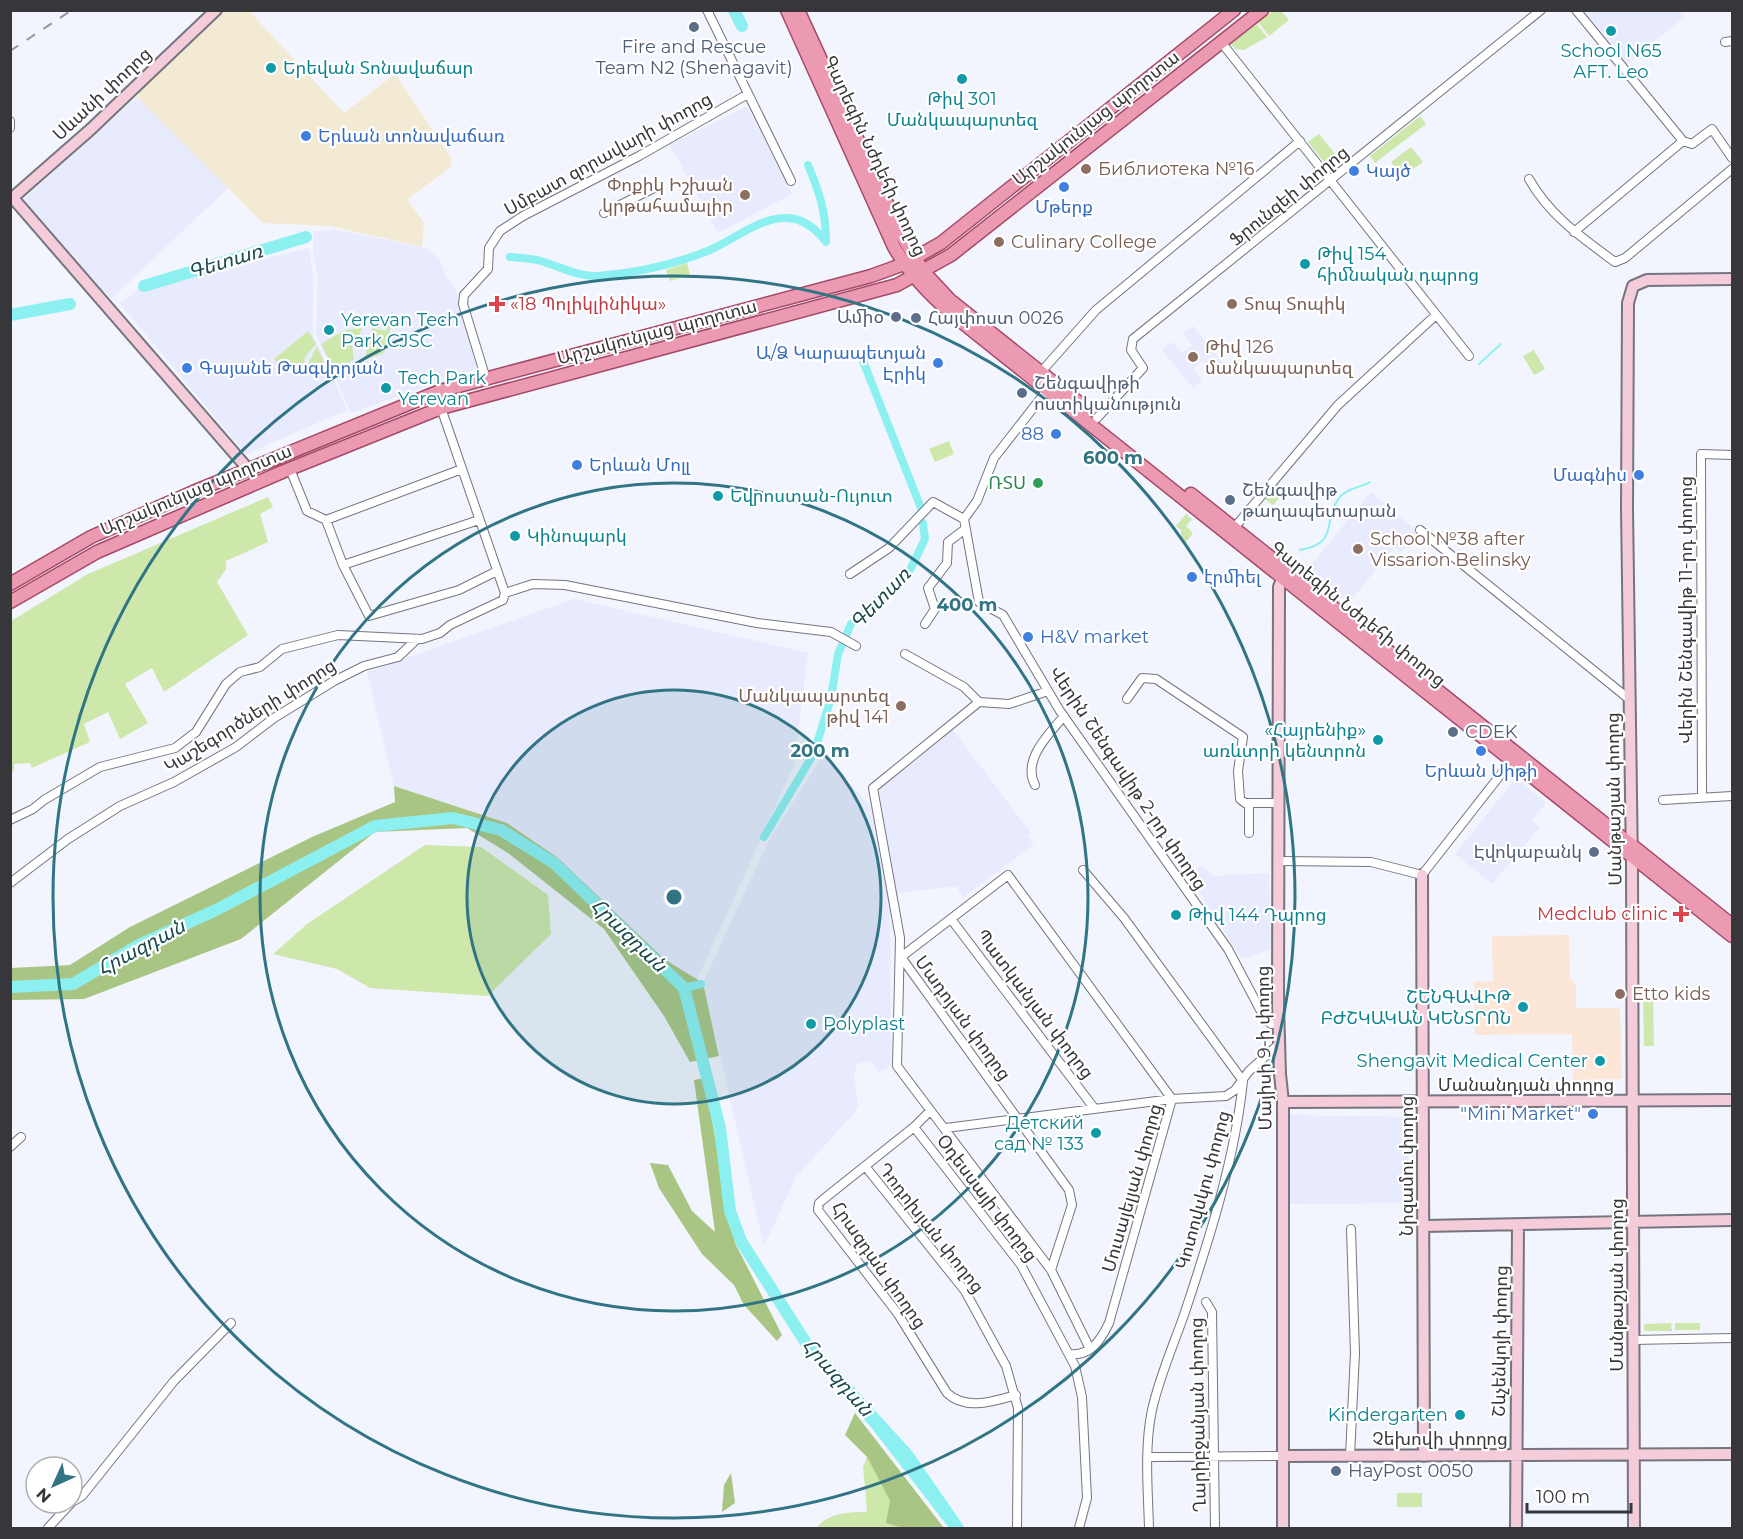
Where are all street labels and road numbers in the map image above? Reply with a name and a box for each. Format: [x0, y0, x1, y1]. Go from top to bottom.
street label: Սևանի փողոց [48, 43, 156, 145]
street label: Արշակունյաց պողոտա [1008, 46, 1184, 190]
street label: Գարեգին Նժդեհի փողոց [819, 52, 931, 260]
street label: Սմբատ զորավարի փողոց [500, 88, 716, 220]
street label: Ֆրունզեի փողոց [1225, 141, 1353, 251]
street label: Արշակունյաց պողոտա [555, 295, 759, 369]
street label: Արշակունյաց պողոտա [97, 440, 295, 540]
street label: Վերին Շենգավիթ 11-րդ փողոց [1675, 476, 1697, 744]
street label: Գարեգին Նժդեհի փողոց [1266, 537, 1450, 691]
street label: Կաշեգործների փողոց [160, 654, 340, 778]
street label: Վերին Շենգավիթ 2-րդ փողոց [1045, 662, 1211, 894]
street label: Մանթաշյան փողոց [1601, 712, 1627, 886]
street label: Պատկանյան փողոց [971, 925, 1099, 1083]
street label: Մադոյան փողոց [910, 951, 1016, 1085]
street label: Մայիսի 9-ի փողոց [1252, 965, 1276, 1131]
street label: Մանանդյան փողոց [1438, 1074, 1614, 1096]
street label: Նիզամու փողոց [1396, 1096, 1418, 1236]
street label: Մուսայելյան փողոց [1097, 1101, 1167, 1275]
street label: Կոտովսկու փողոց [1171, 1108, 1235, 1272]
street label: Օդեսսայի փողոց [932, 1130, 1042, 1266]
street label: Դոդոխյան փողոց [873, 1158, 989, 1298]
street label: Հրազդան փողոց [827, 1197, 931, 1333]
street label: Մանթաշյան փողոց [1606, 1198, 1628, 1372]
street label: Շևչենկոյի փողոց [1488, 1265, 1512, 1417]
street label: Ղարիբջանյան փողոց [1185, 1317, 1211, 1513]
street label: Չեխովի փողոց [1372, 1428, 1508, 1450]

